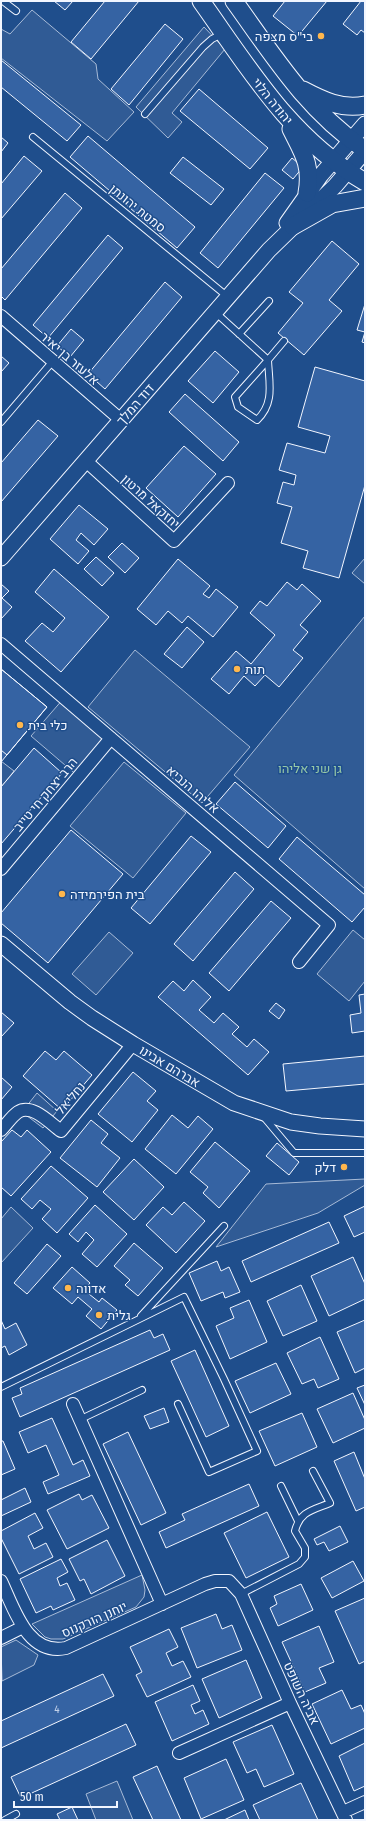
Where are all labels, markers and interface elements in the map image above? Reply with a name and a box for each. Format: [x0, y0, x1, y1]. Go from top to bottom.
place label: בי"ס מצפה [255, 29, 313, 44]
marker: בי"ס מצפה [316, 31, 326, 41]
street label: יהודה הלוי [249, 75, 296, 127]
street label: סמטת יהונתן [107, 181, 169, 236]
street label: אלעזר בן יאיר [37, 329, 102, 388]
street label: דוד המלך [114, 381, 157, 428]
street label: יחזקאל מרטון [119, 471, 183, 531]
place label: תות [245, 662, 265, 677]
marker: תות [232, 664, 242, 674]
place label: כלי בית [28, 718, 68, 733]
marker: כלי בית [15, 720, 25, 730]
street label: הרב יצחק חי טייב [10, 754, 81, 834]
park label: גן שני אליהו [278, 761, 342, 776]
street label: אליהו הנביא [163, 762, 222, 816]
place label: בית הפירמידה [70, 887, 145, 902]
marker: בית הפירמידה [57, 889, 67, 899]
street label: אברהם אבינו [137, 1042, 203, 1090]
street label: נחליאל [52, 1079, 88, 1118]
place label: דלק [314, 1160, 336, 1175]
marker: דלק [339, 1162, 349, 1172]
place label: אדווה [76, 1281, 106, 1296]
marker: אדווה [63, 1283, 73, 1293]
place label: גלית [107, 1308, 131, 1323]
marker: גלית [94, 1310, 104, 1320]
street label: יוחנן הורקנוס [59, 1598, 129, 1641]
street label: אביה השופט [280, 1659, 323, 1727]
house number: 4 [54, 1703, 60, 1716]
scale bar [14, 1783, 117, 1809]
text: 50 m [20, 1790, 44, 1804]

